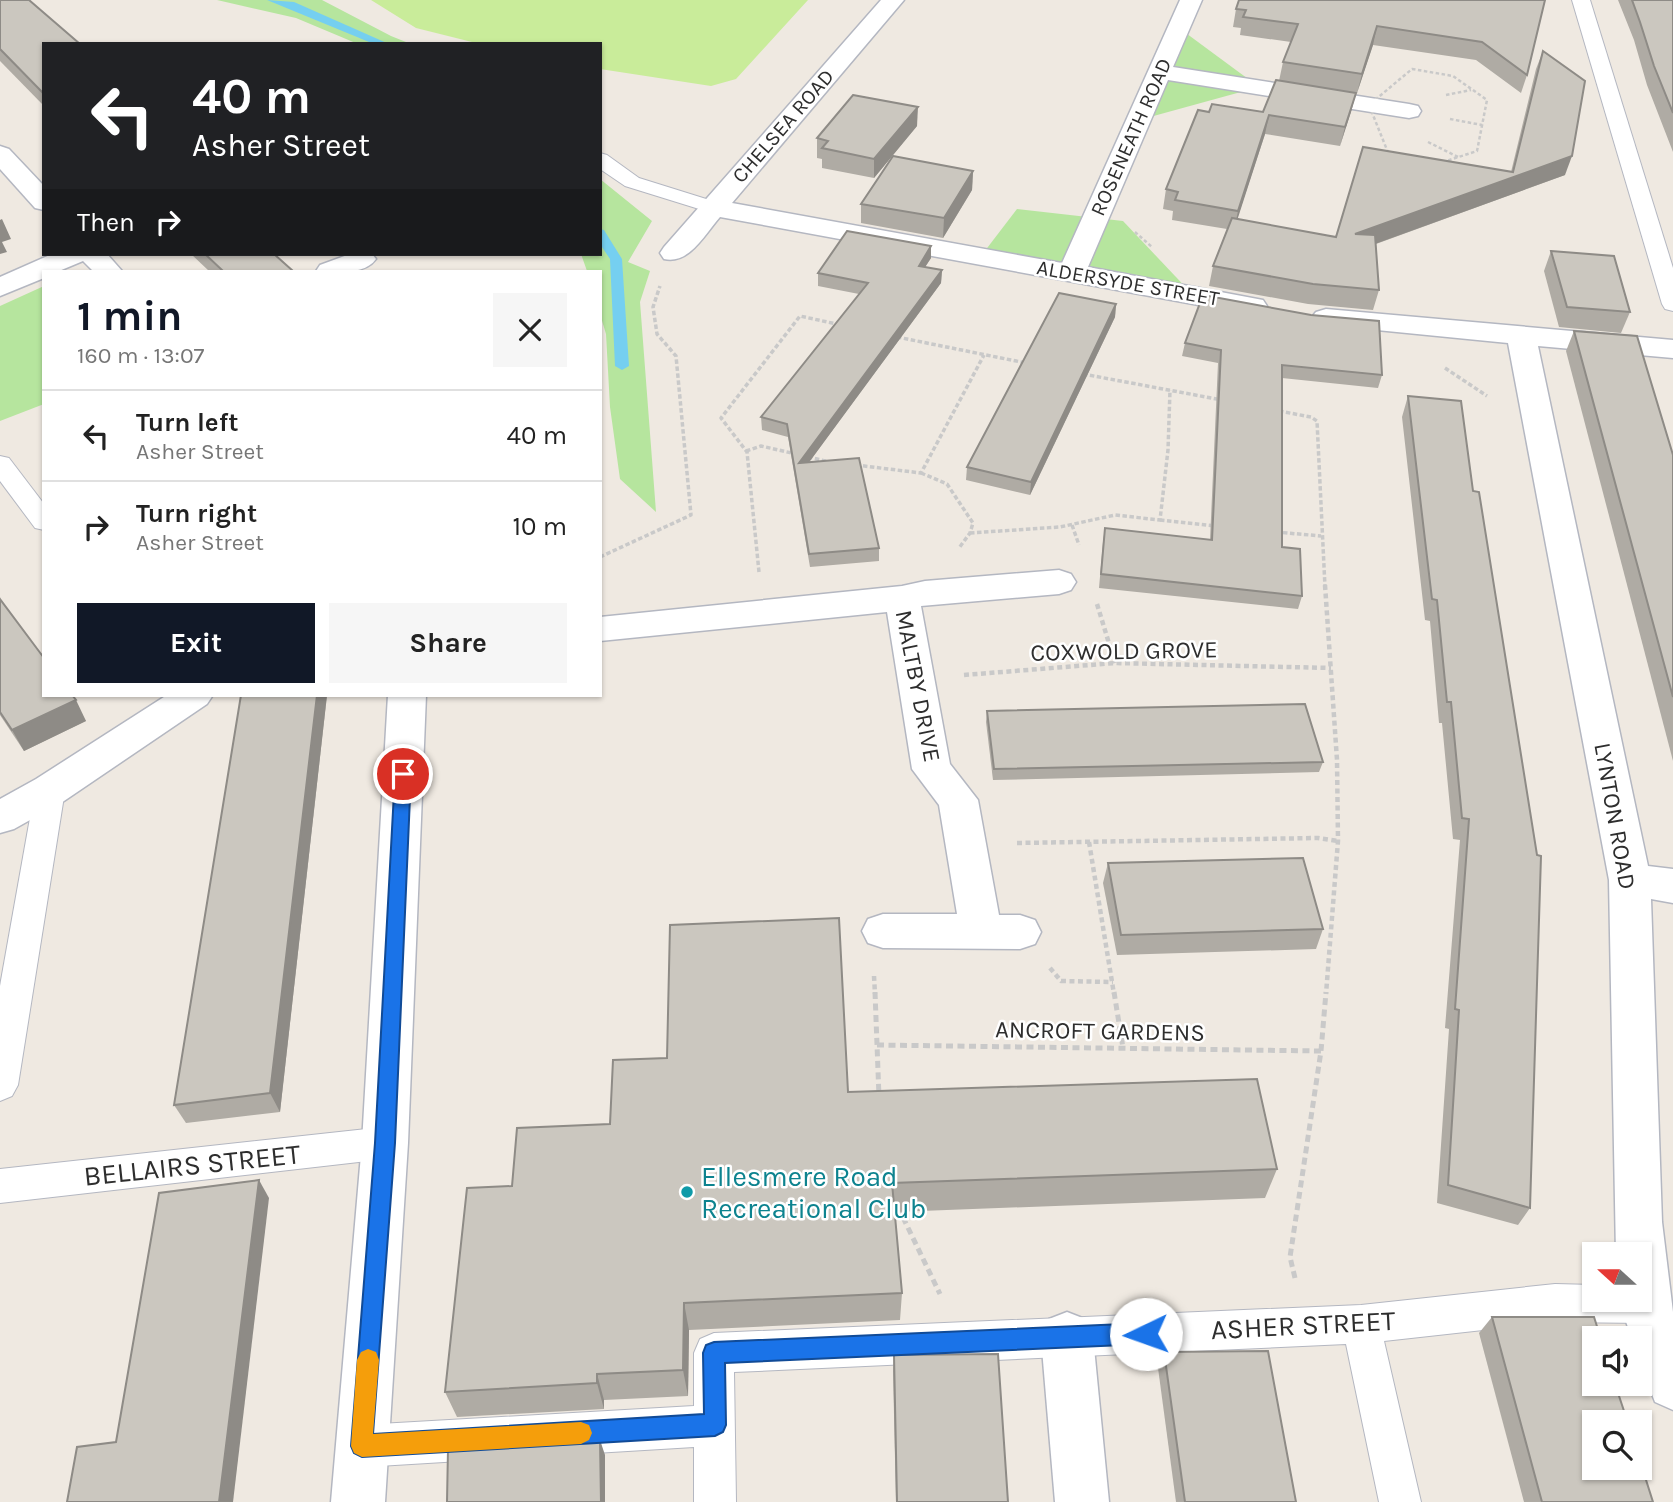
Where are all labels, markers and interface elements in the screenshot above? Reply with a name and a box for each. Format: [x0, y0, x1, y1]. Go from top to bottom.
street label: ROSENEATH ROAD [1085, 54, 1177, 220]
street label: CHELSEA ROAD [727, 64, 839, 188]
text: 40 m [192, 68, 311, 125]
icon: left [77, 70, 168, 161]
text: Asher Street [192, 127, 370, 164]
icon: right [149, 203, 187, 241]
text: Then [77, 207, 135, 238]
street label: ALDERSYDE STREET [1035, 255, 1222, 311]
text: 1 min [77, 291, 182, 341]
button: close [493, 293, 567, 367]
text: 160 m · 13:07 [77, 342, 204, 369]
text: Turn left [136, 407, 238, 438]
icon: left [77, 417, 115, 455]
text: 40 m [507, 420, 567, 451]
text: Asher Street [136, 438, 264, 465]
text: Turn right [136, 498, 257, 529]
icon: right [77, 508, 115, 546]
text: 10 m [512, 511, 567, 542]
text: Asher Street [136, 529, 264, 556]
button: Exit [77, 603, 315, 683]
button: Share [329, 603, 567, 683]
street label: MALTBY DRIVE [890, 608, 946, 764]
street label: COXWOLD GROVE [1030, 635, 1218, 667]
street label: LYNTON ROAD [1588, 740, 1642, 892]
pin [373, 744, 433, 804]
icon: arrive [384, 755, 422, 793]
street label: ANCROFT GARDENS [995, 1015, 1205, 1047]
street label: BELLAIRS STREET [82, 1137, 302, 1193]
place label: Ellesmere Road Recreational Club [701, 1160, 926, 1225]
marker: Ellesmere Road Recreational Club [679, 1184, 695, 1200]
north arrow [1582, 1242, 1652, 1312]
map controls [1582, 1242, 1652, 1480]
position arrow [1109, 1297, 1183, 1371]
street label: ASHER STREET [1210, 1304, 1396, 1346]
button: sound [1582, 1326, 1652, 1396]
button: search [1582, 1410, 1652, 1480]

